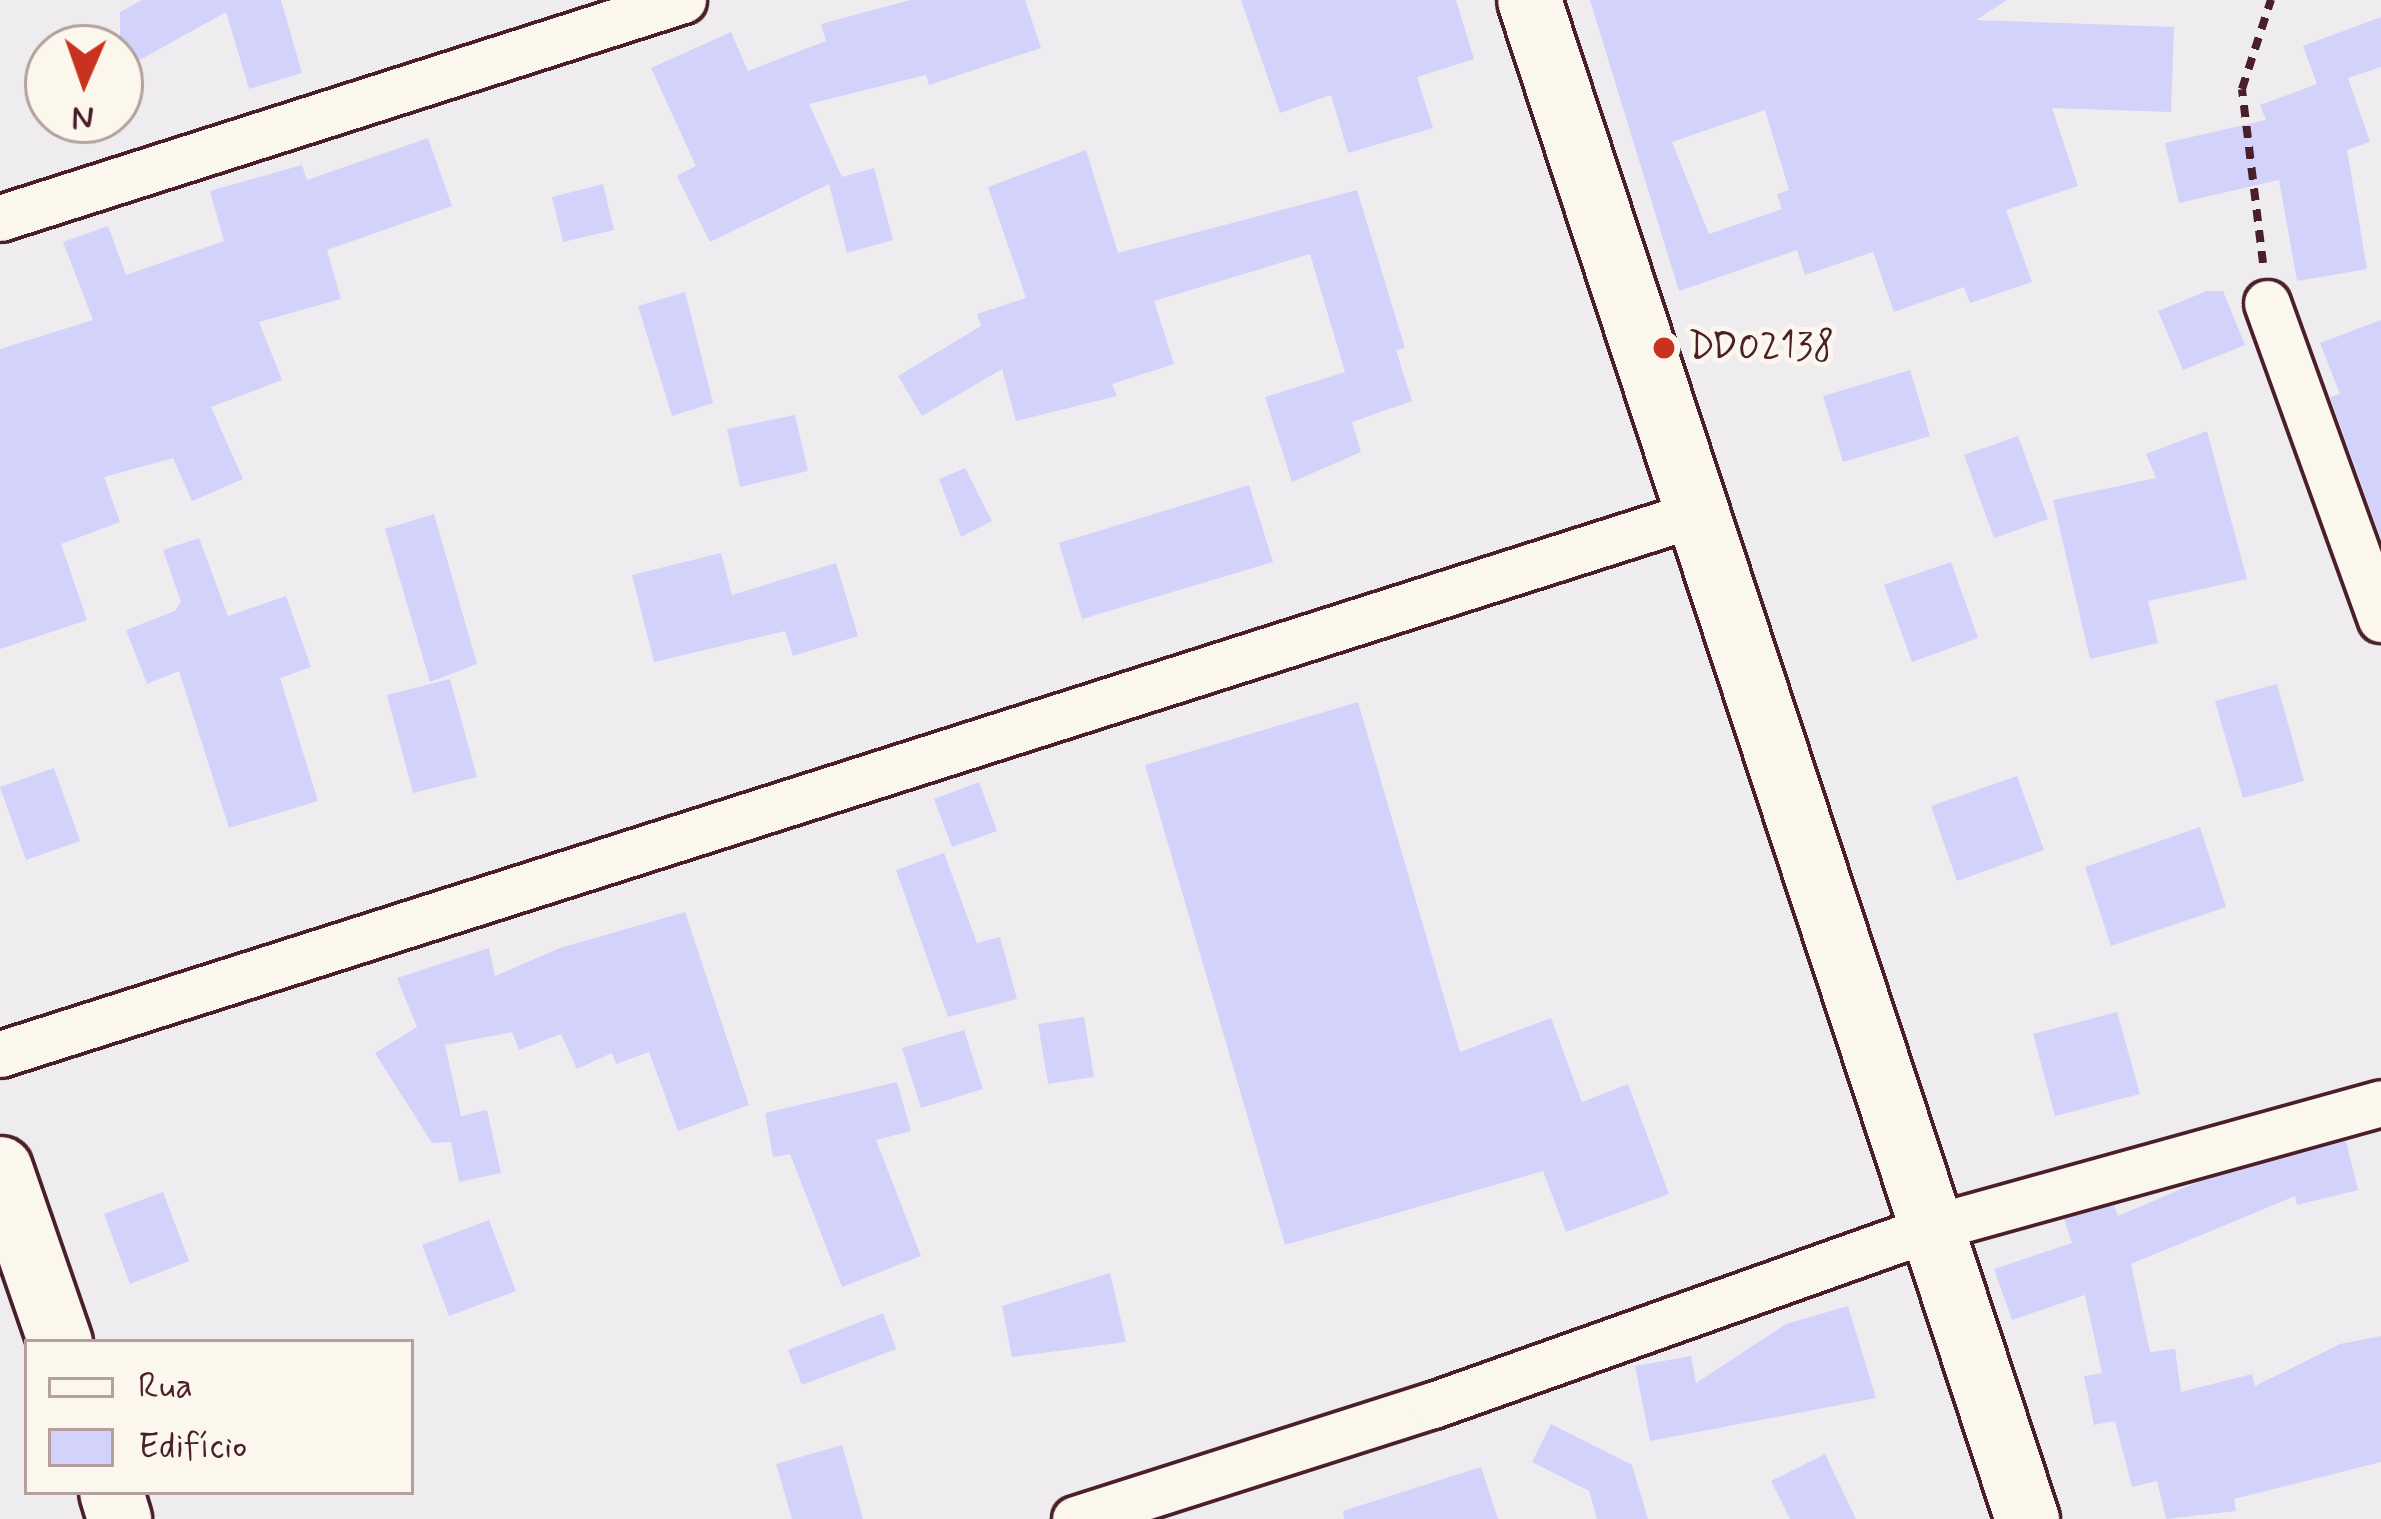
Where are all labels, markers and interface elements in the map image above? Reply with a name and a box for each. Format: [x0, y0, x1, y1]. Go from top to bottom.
north arrow [24, 24, 144, 144]
text: N [71, 95, 95, 139]
place label: DD02138 [1688, 325, 1834, 371]
marker: DD02138 [1651, 335, 1677, 361]
legend [24, 1339, 414, 1495]
text: Rua [138, 1364, 193, 1411]
text: Edifício [138, 1424, 247, 1471]

